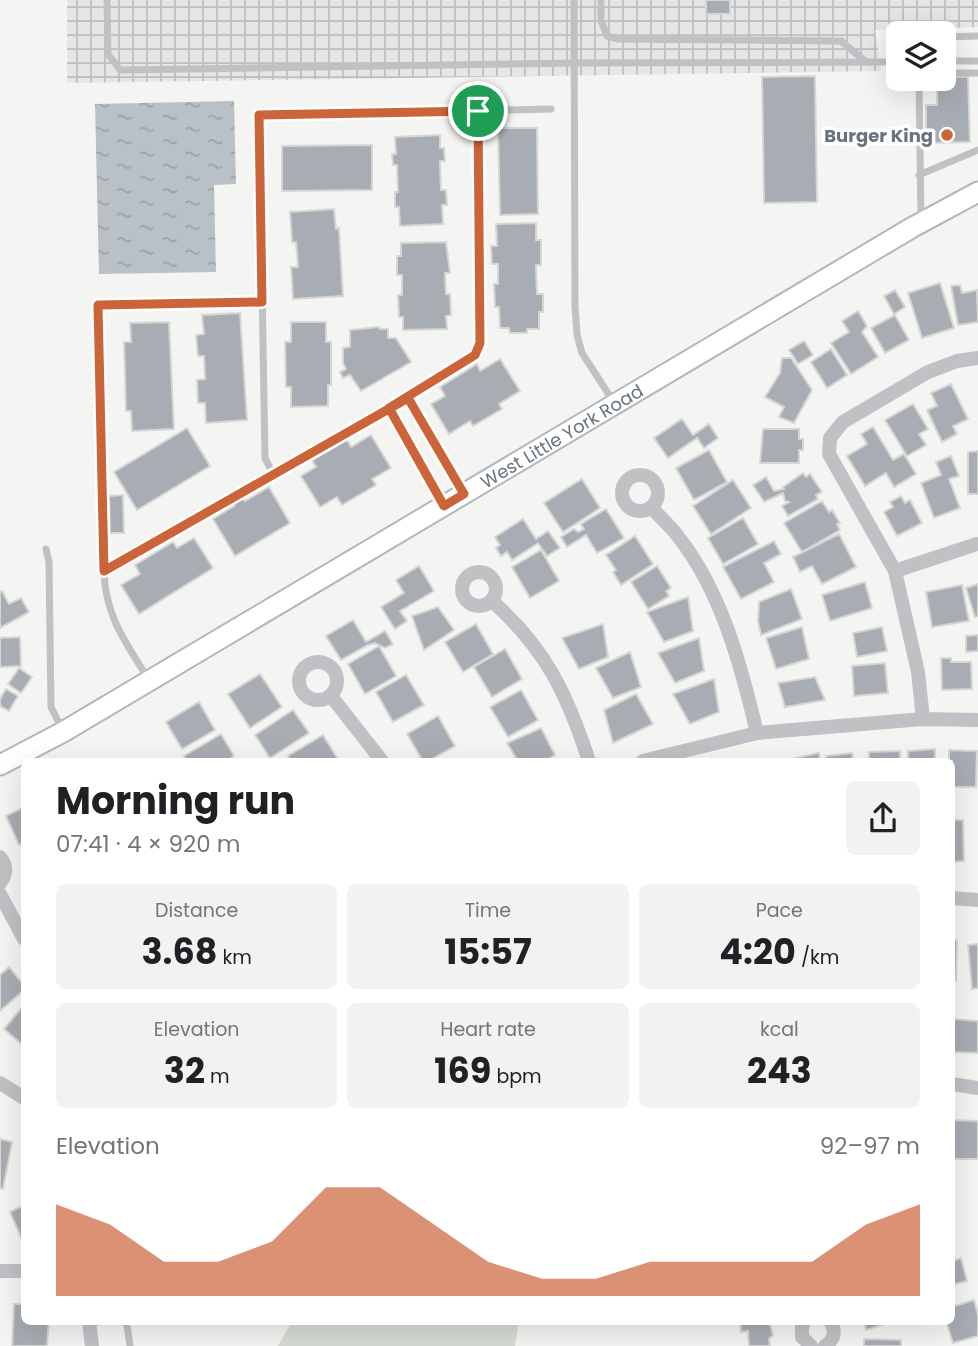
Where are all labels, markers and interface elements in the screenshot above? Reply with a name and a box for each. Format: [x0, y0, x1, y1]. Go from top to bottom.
map controls [886, 21, 956, 91]
button: layers [886, 21, 956, 91]
pin [448, 81, 508, 141]
icon: arrive [459, 92, 497, 130]
place label: Burger King [824, 123, 933, 148]
marker: Burger King [939, 127, 955, 143]
street label: West Little York Road [476, 378, 647, 494]
text: Morning run [56, 774, 295, 827]
button: share [846, 781, 920, 855]
text: 07:41 · 4 × 920 m [56, 828, 240, 860]
text: Distance [155, 897, 238, 924]
text: Time [465, 897, 511, 924]
text: Pace [756, 897, 803, 924]
text: 3.68 [141, 927, 217, 976]
text: 15:57 [444, 927, 532, 976]
text: 4:20 [719, 927, 796, 976]
text: km [217, 944, 252, 971]
text: /km [796, 944, 839, 971]
text: Elevation [154, 1016, 239, 1043]
text: Heart rate [440, 1016, 536, 1043]
text: kcal [760, 1016, 799, 1043]
text: 32 [164, 1046, 205, 1095]
text: 169 [434, 1046, 491, 1095]
text: 243 [747, 1046, 812, 1095]
text: m [205, 1063, 230, 1090]
text: bpm [491, 1063, 542, 1090]
text: Elevation [56, 1130, 160, 1162]
text: 92–97 m [820, 1130, 920, 1162]

